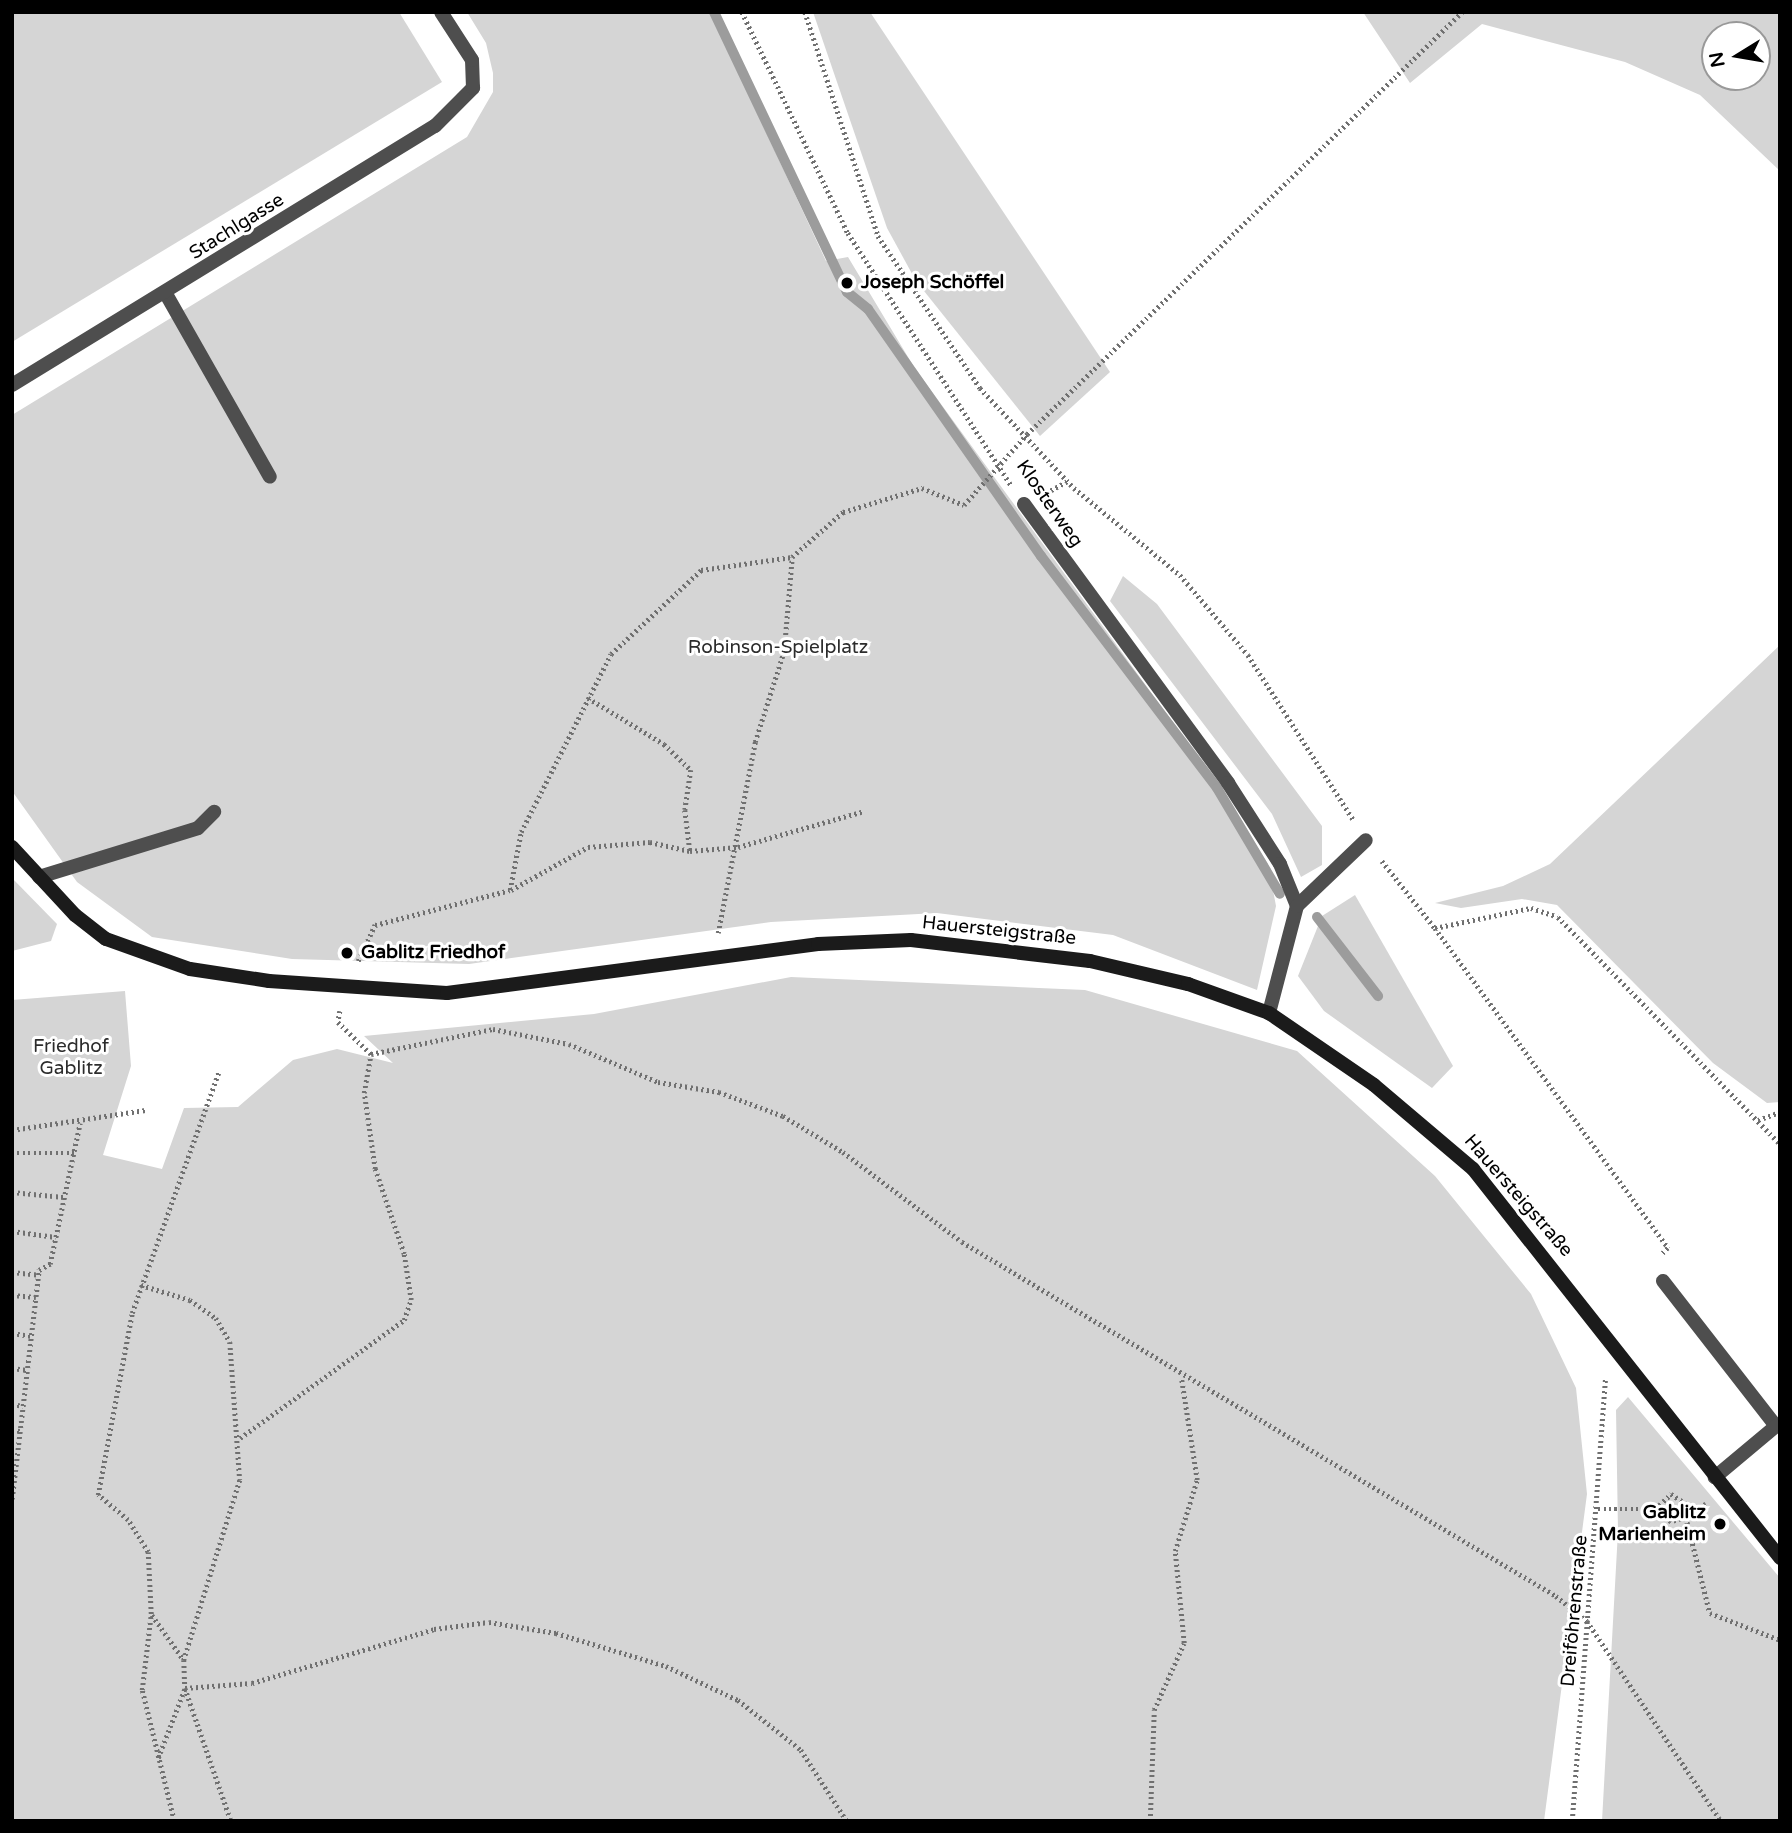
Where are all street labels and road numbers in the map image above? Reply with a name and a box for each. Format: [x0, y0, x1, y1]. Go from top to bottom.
street label: Stachlgasse [185, 189, 289, 265]
street label: Klosterweg [1011, 456, 1087, 552]
street label: Hauersteigstraße [921, 912, 1077, 950]
street label: Hauersteigstraße [1459, 1130, 1577, 1262]
street label: Dreiföhrenstraße [1557, 1534, 1593, 1688]

